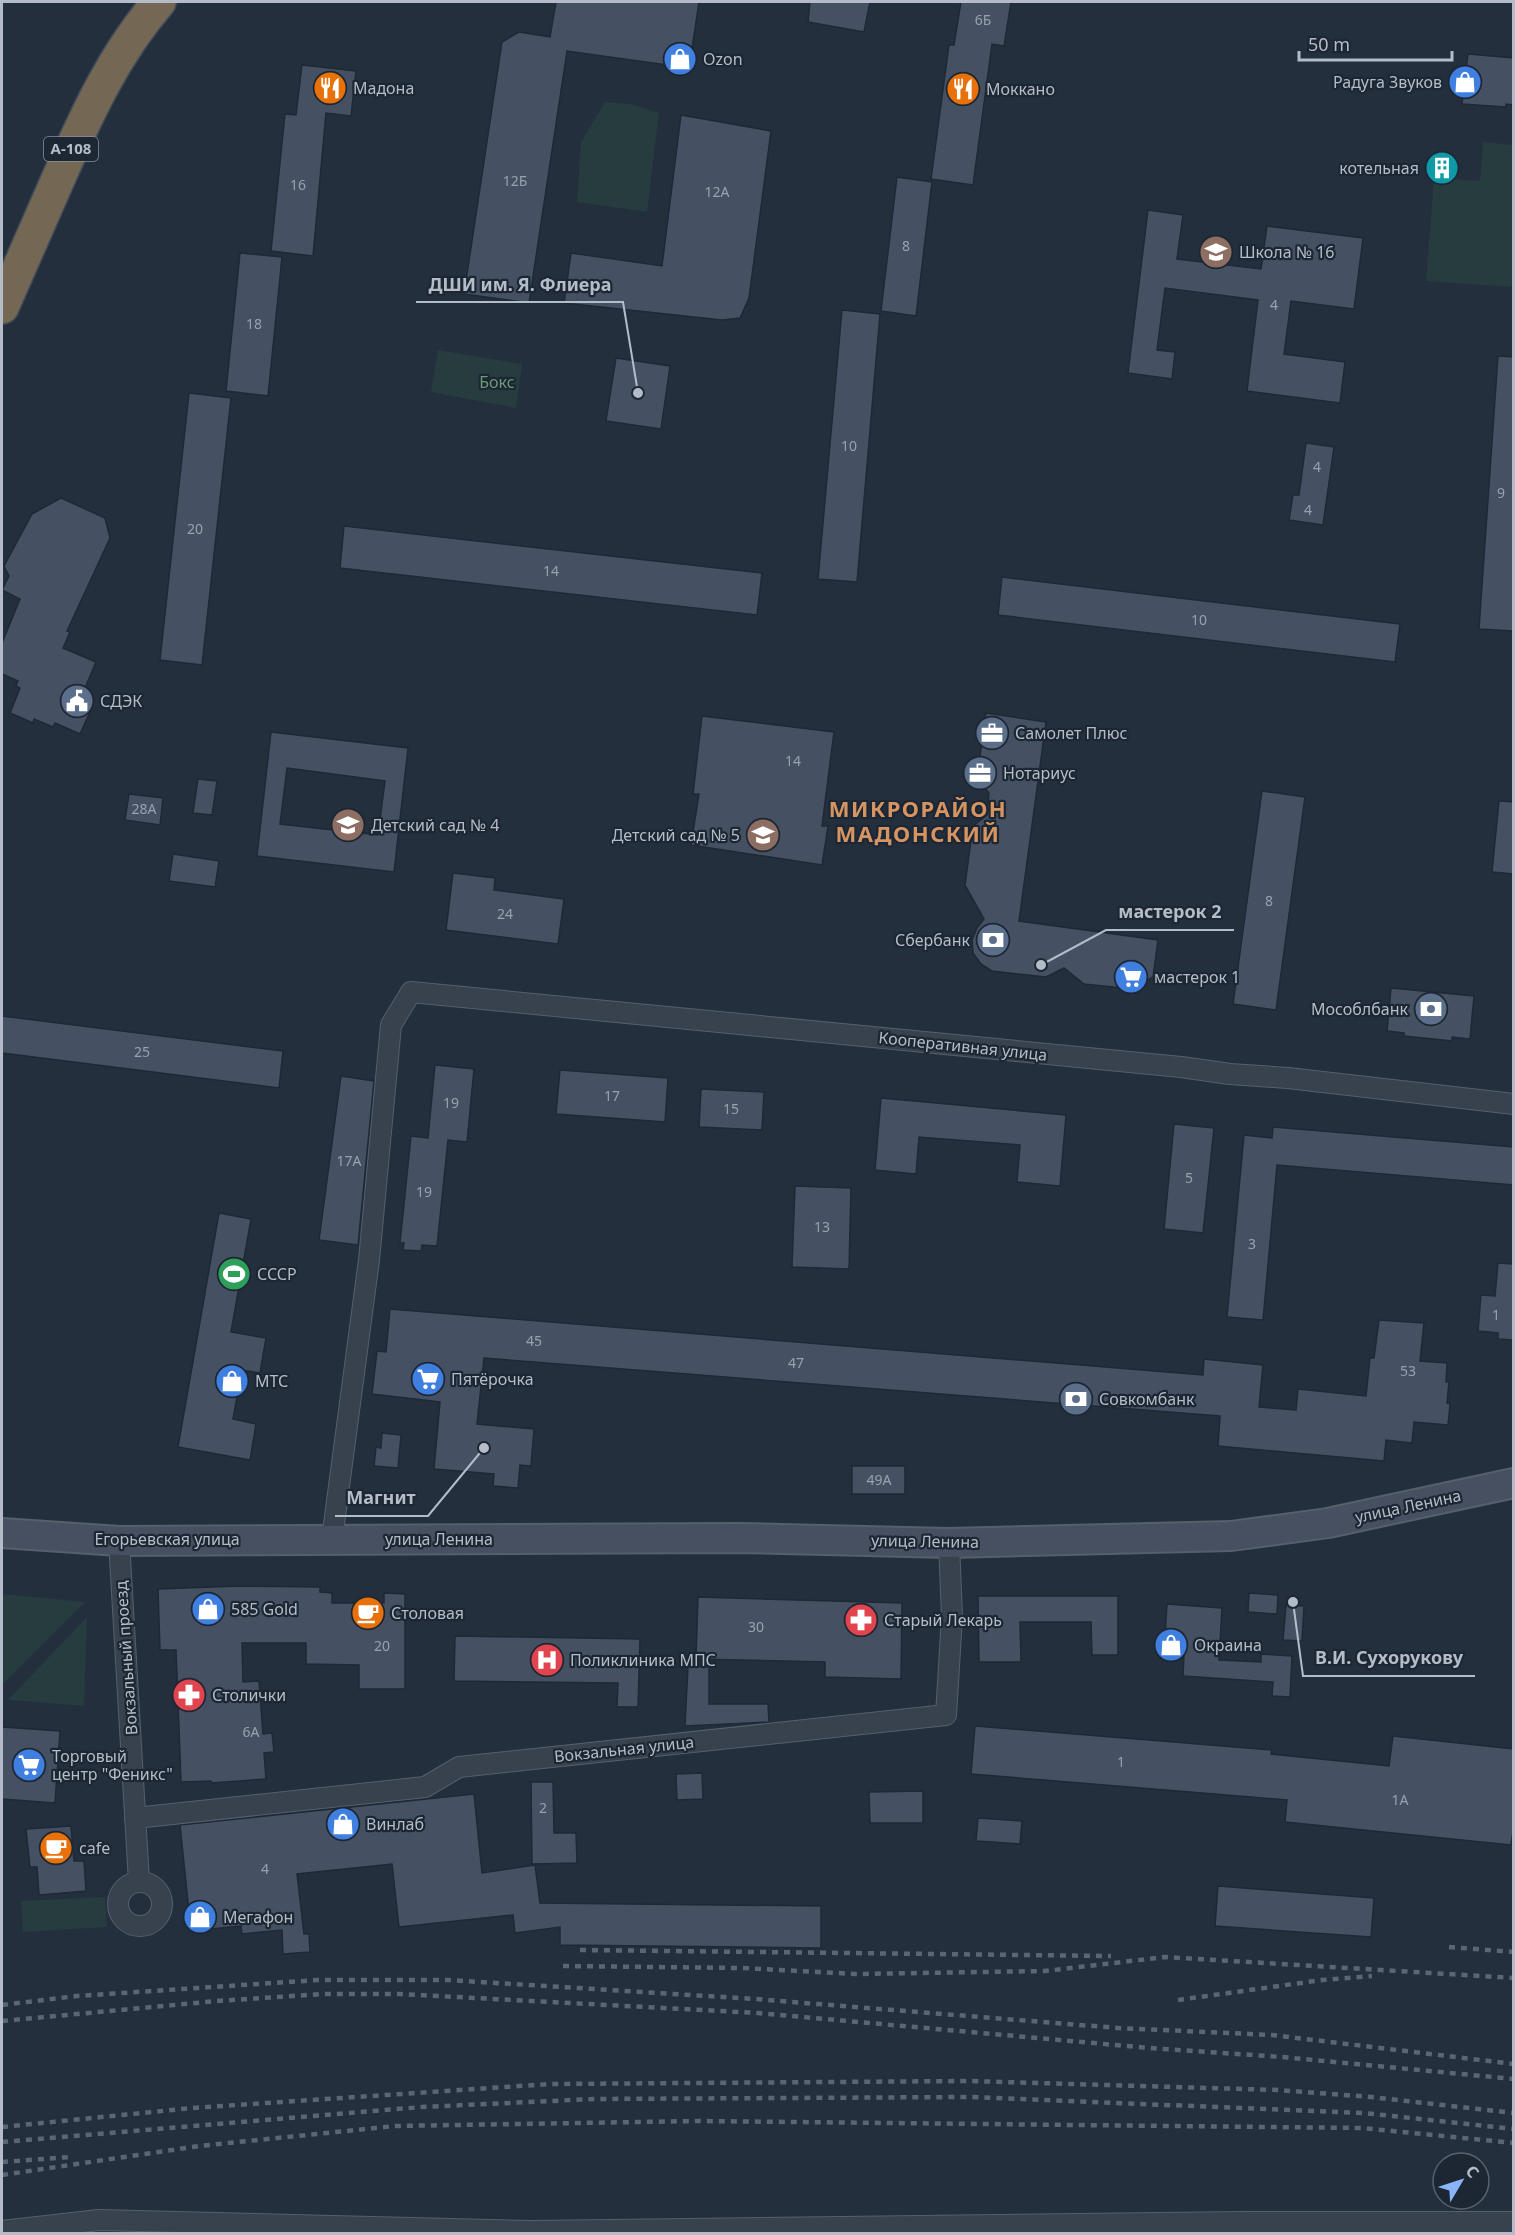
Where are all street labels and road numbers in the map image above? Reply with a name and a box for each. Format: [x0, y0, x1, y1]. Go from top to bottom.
road number: А-108 [44, 137, 98, 161]
street label: Кооперативная улица [878, 1026, 1048, 1066]
street label: улица Ленина [1353, 1484, 1463, 1528]
street label: Егорьевская улица [94, 1528, 240, 1550]
street label: улица Ленина [385, 1528, 493, 1550]
street label: улица Ленина [871, 1529, 979, 1553]
street label: Вокзальный проезд [110, 1580, 142, 1736]
street label: Вокзальная улица [553, 1731, 695, 1767]

